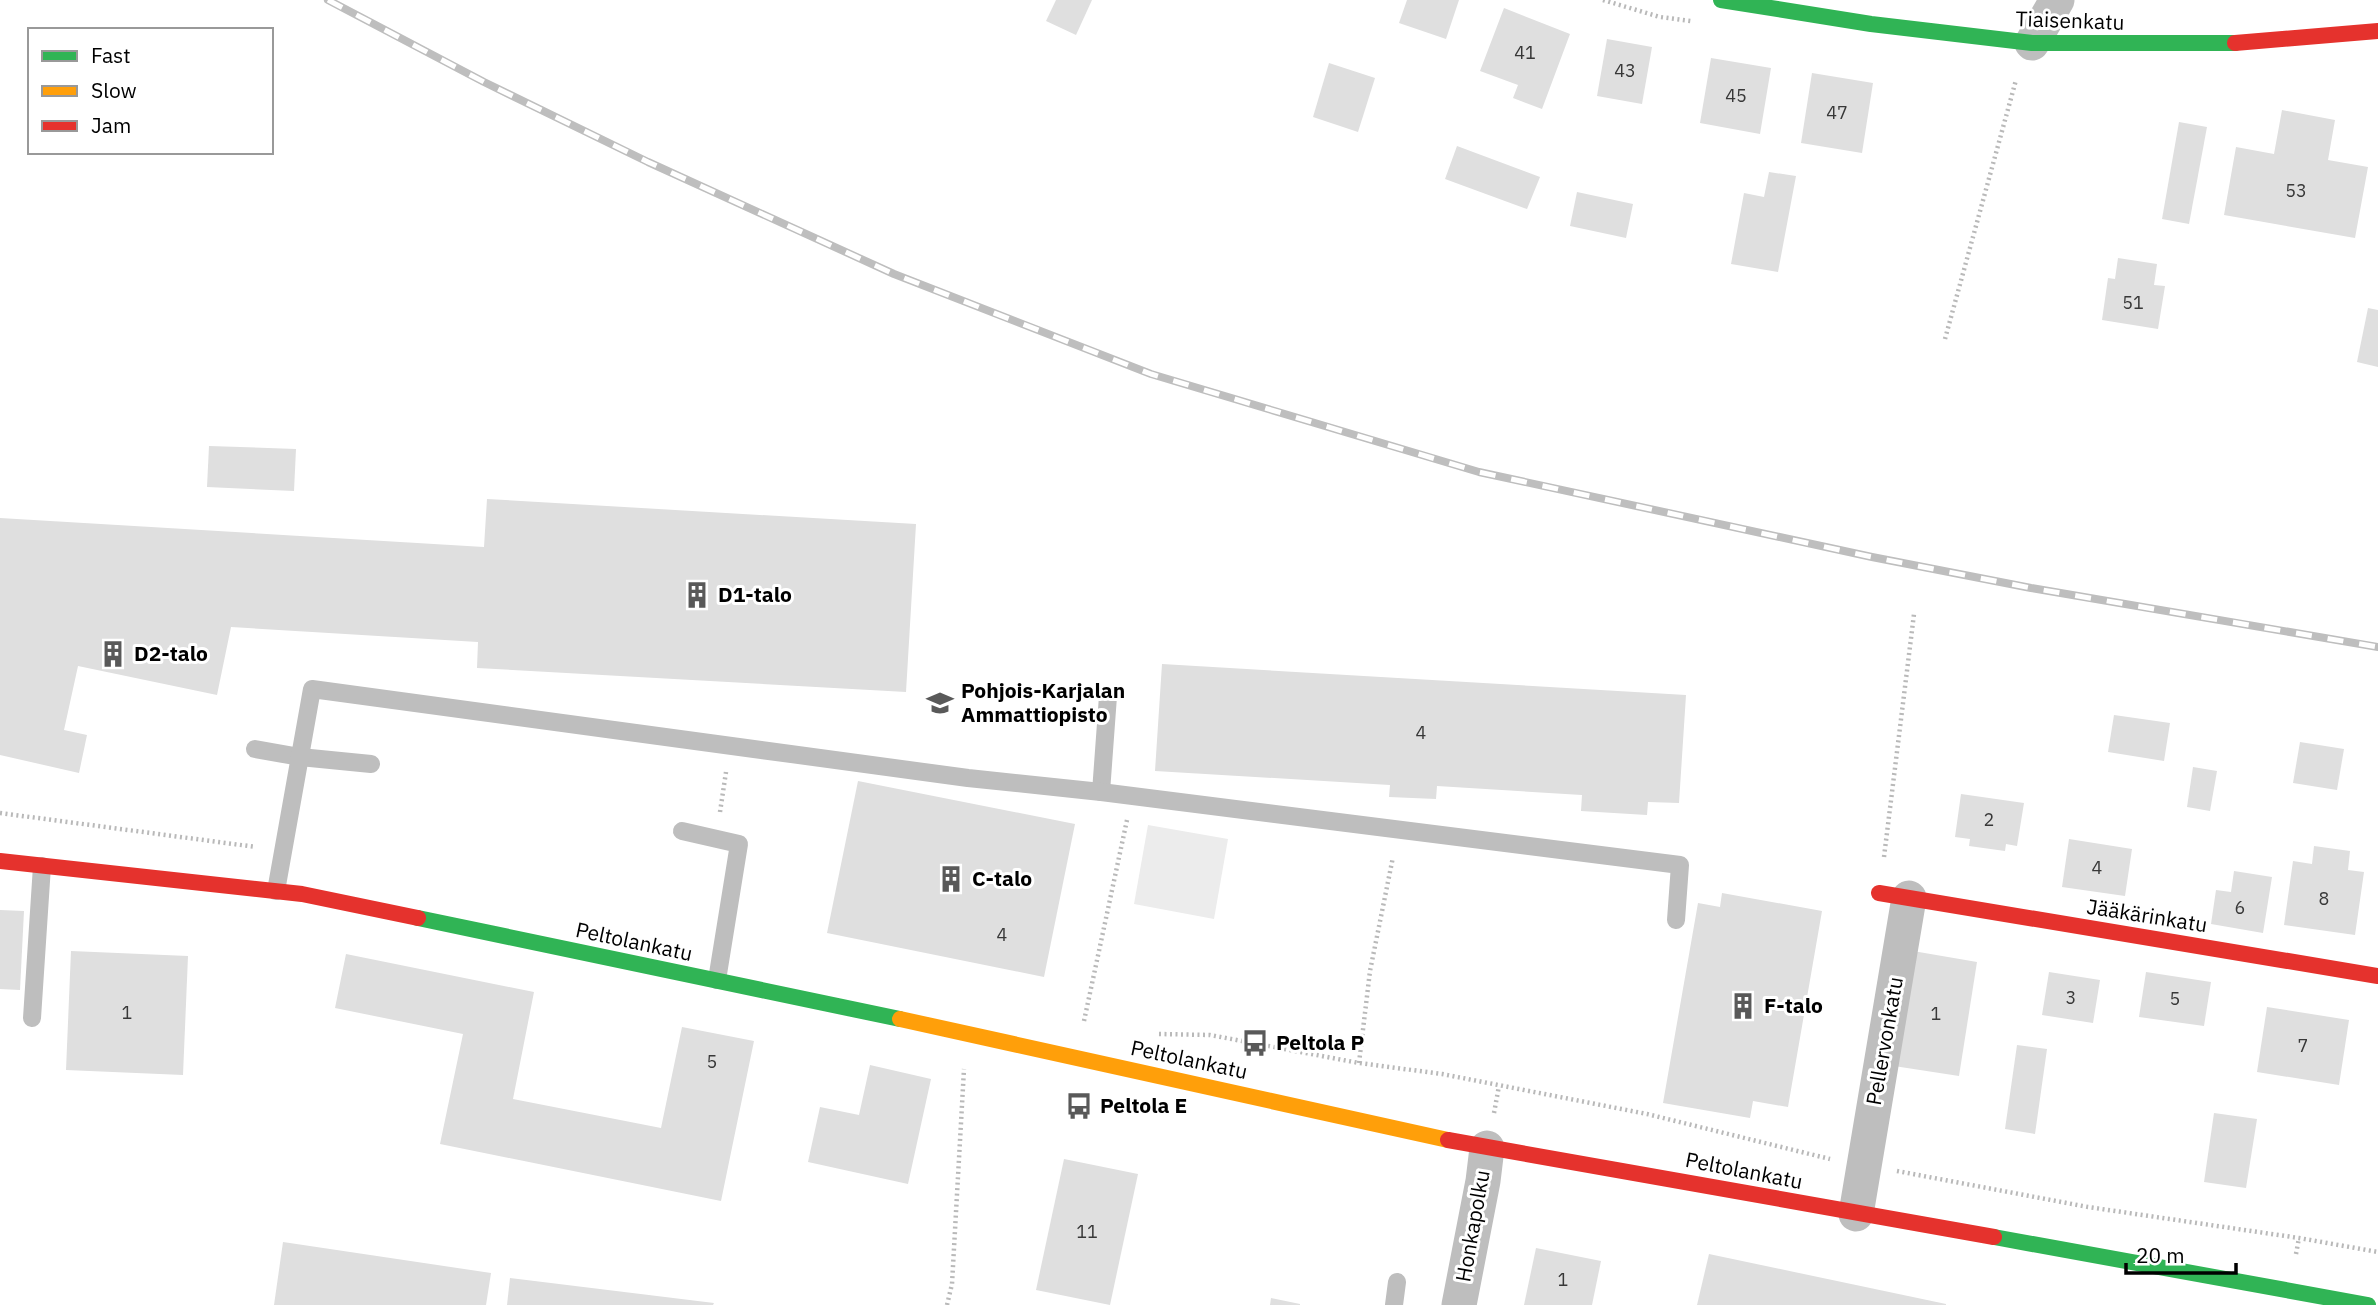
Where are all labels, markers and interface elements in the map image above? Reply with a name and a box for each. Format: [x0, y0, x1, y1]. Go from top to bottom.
street label: Tiaisenkatu [2015, 4, 2125, 36]
legend [28, 28, 273, 154]
text: Fast [91, 41, 131, 69]
house number: 41 [1514, 41, 1536, 64]
house number: 43 [1614, 59, 1636, 82]
text: Slow [91, 76, 137, 104]
house number: 45 [1725, 84, 1747, 107]
house number: 47 [1826, 101, 1848, 124]
text: Jam [91, 111, 131, 139]
house number: 53 [2285, 179, 2307, 202]
house number: 51 [2122, 291, 2144, 314]
building icon: D1-talo [682, 580, 712, 610]
place label: D1-talo [718, 580, 792, 608]
building icon: D2-talo [98, 639, 128, 669]
place label: D2-talo [134, 639, 208, 667]
place label: Pohjois-Karjalan Ammattiopisto [961, 676, 1125, 728]
school or university icon: Pohjois-Karjalan Ammattiopisto [925, 688, 955, 718]
house number: 4 [1416, 721, 1427, 744]
house number: 2 [1984, 808, 1994, 831]
house number: 4 [2092, 856, 2103, 879]
building icon: C-talo [936, 864, 966, 894]
place label: C-talo [972, 864, 1032, 892]
house number: 8 [2319, 887, 2329, 910]
street label: Jääkärinkatu [2085, 892, 2209, 938]
house number: 6 [2235, 896, 2245, 919]
street label: Peltolankatu [573, 915, 695, 967]
house number: 4 [997, 923, 1008, 946]
street label: Pellervonkatu [1859, 974, 1909, 1107]
house number: 3 [2066, 986, 2076, 1009]
house number: 5 [2170, 987, 2180, 1010]
building icon: F-talo [1728, 991, 1758, 1021]
place label: F-talo [1764, 991, 1823, 1019]
house number: 1 [122, 1001, 132, 1024]
house number: 1 [1931, 1002, 1941, 1025]
bus stop icon: Peltola P [1240, 1028, 1270, 1058]
place label: Peltola P [1276, 1028, 1364, 1056]
street label: Peltolankatu [1128, 1033, 1250, 1085]
house number: 7 [2298, 1034, 2308, 1057]
house number: 5 [707, 1050, 717, 1073]
bus stop icon: Peltola E [1064, 1091, 1094, 1121]
place label: Peltola E [1100, 1091, 1187, 1119]
street label: Peltolankatu [1683, 1145, 1805, 1195]
street label: Honkapolku [1448, 1168, 1496, 1284]
house number: 11 [1076, 1220, 1098, 1243]
scale bar [2126, 1232, 2236, 1276]
text: 20 m [2136, 1241, 2185, 1269]
house number: 1 [1558, 1268, 1568, 1291]

